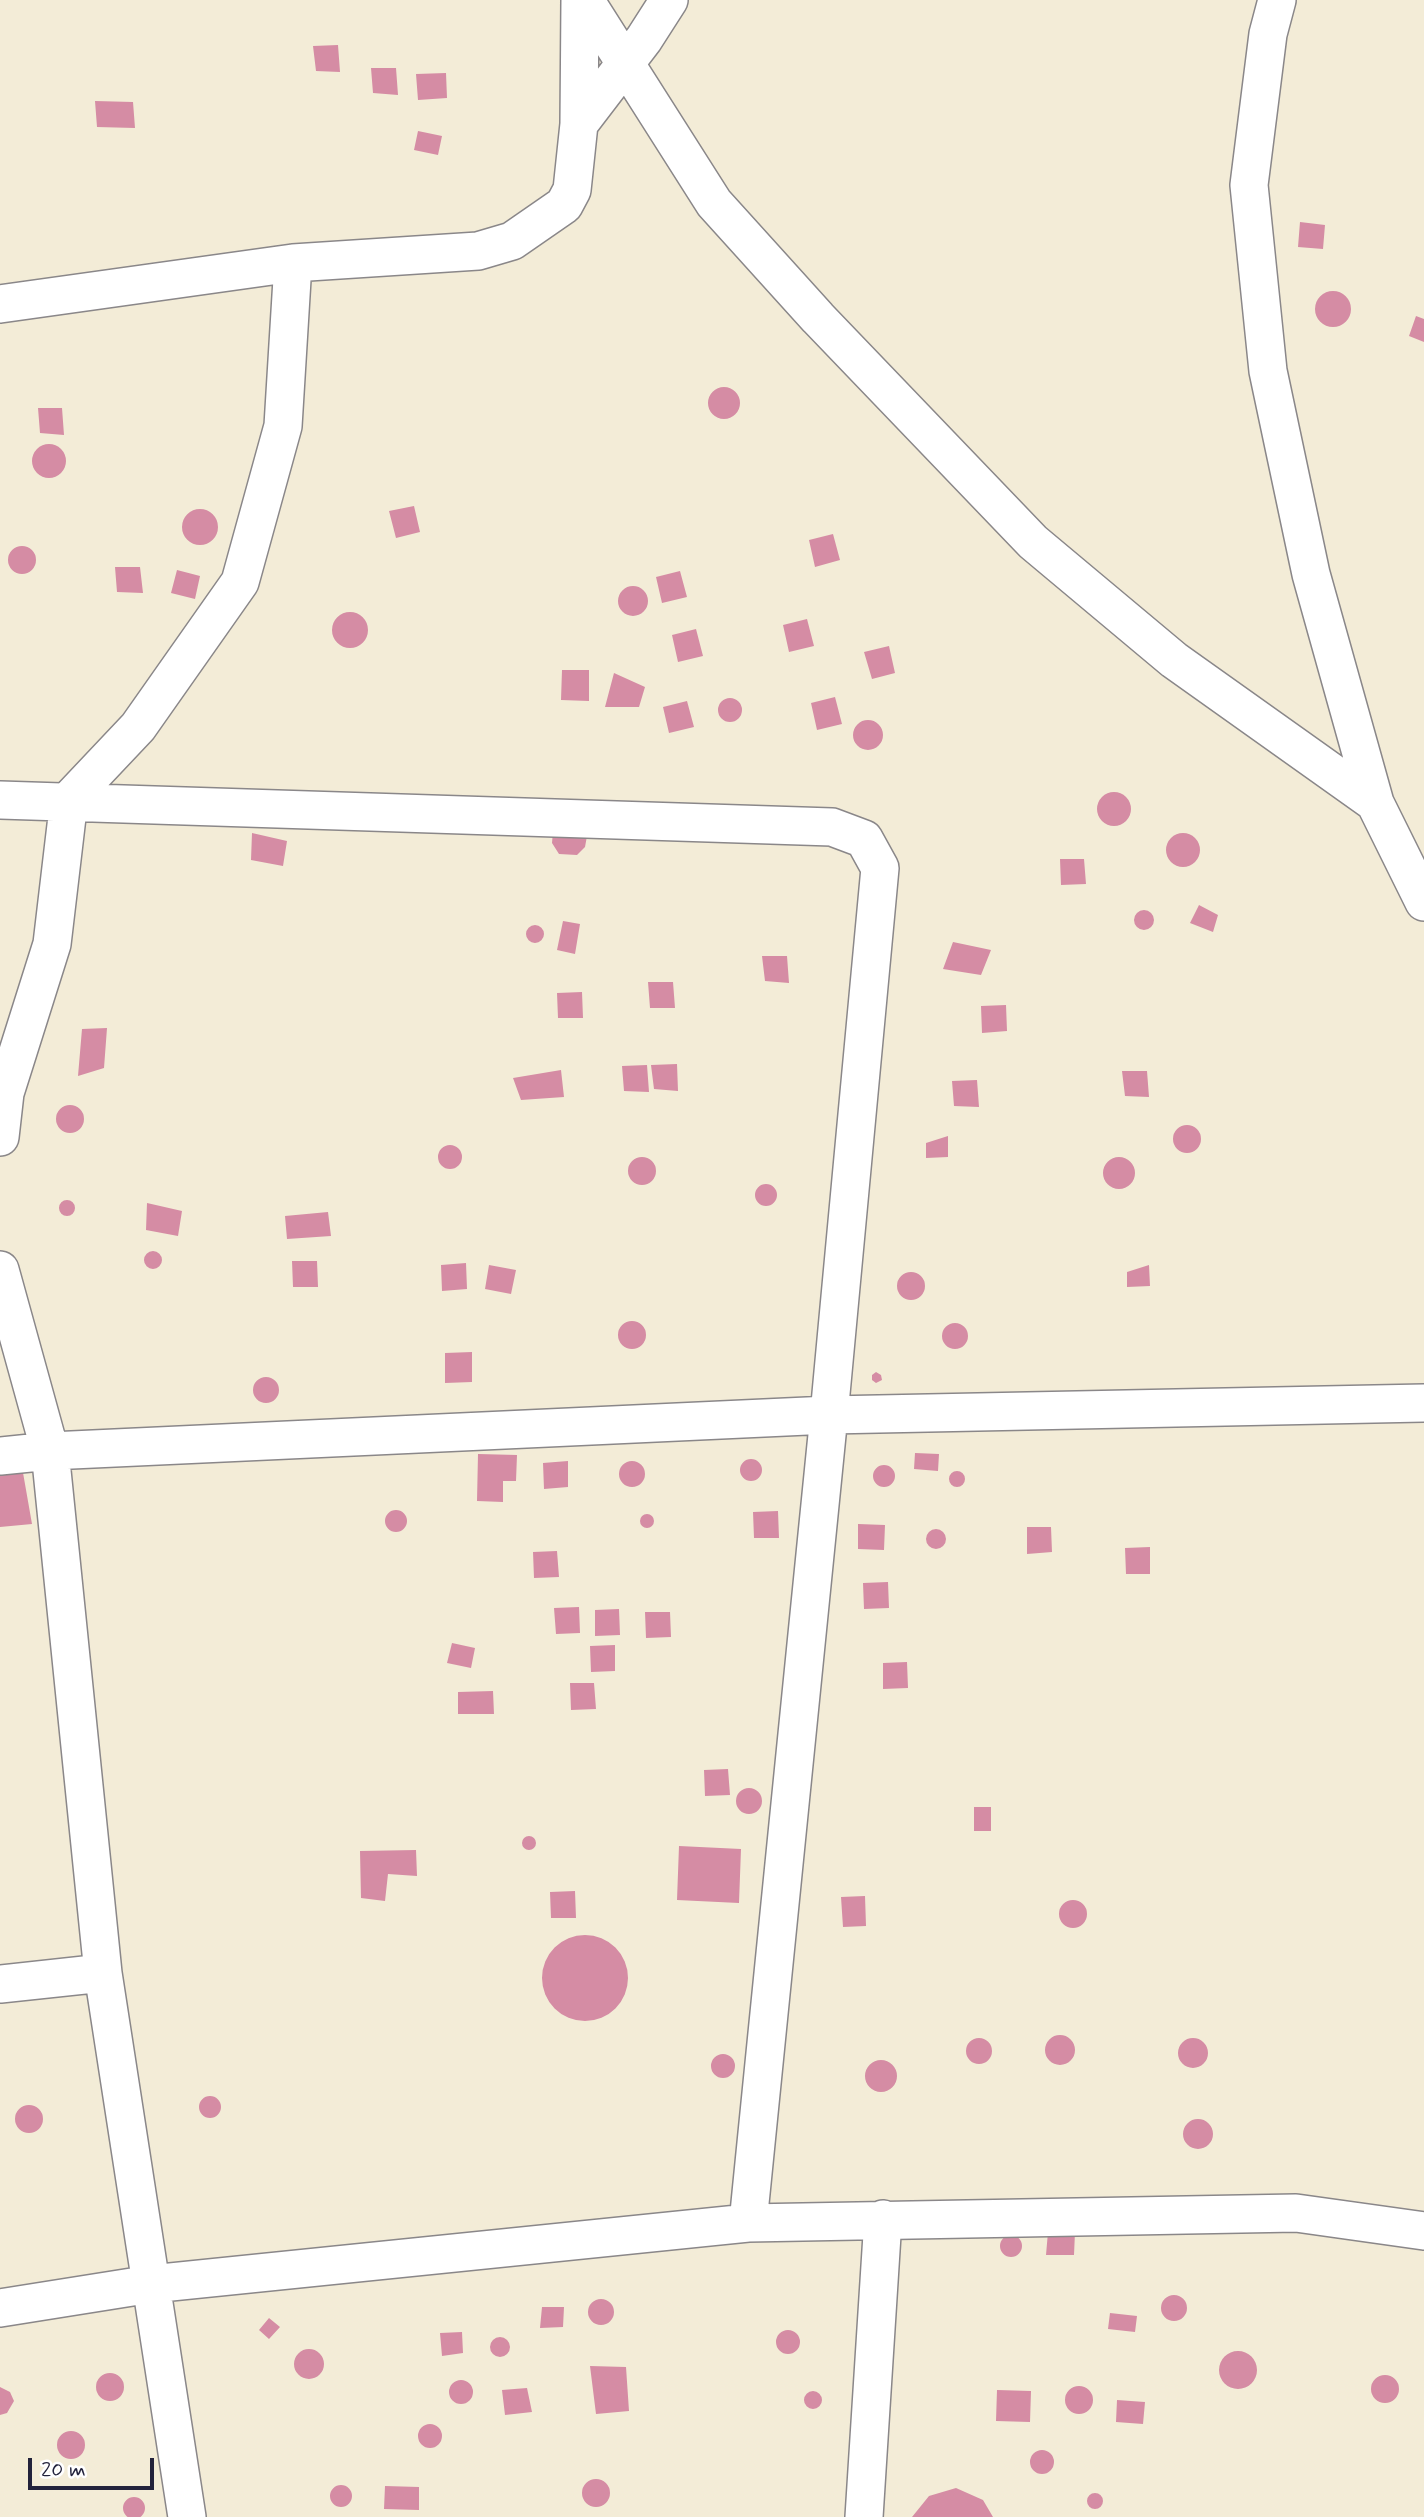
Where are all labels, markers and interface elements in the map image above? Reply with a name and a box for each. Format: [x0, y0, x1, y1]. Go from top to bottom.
scale bar [32, 2444, 158, 2488]
text: 20 m [41, 2456, 86, 2484]

